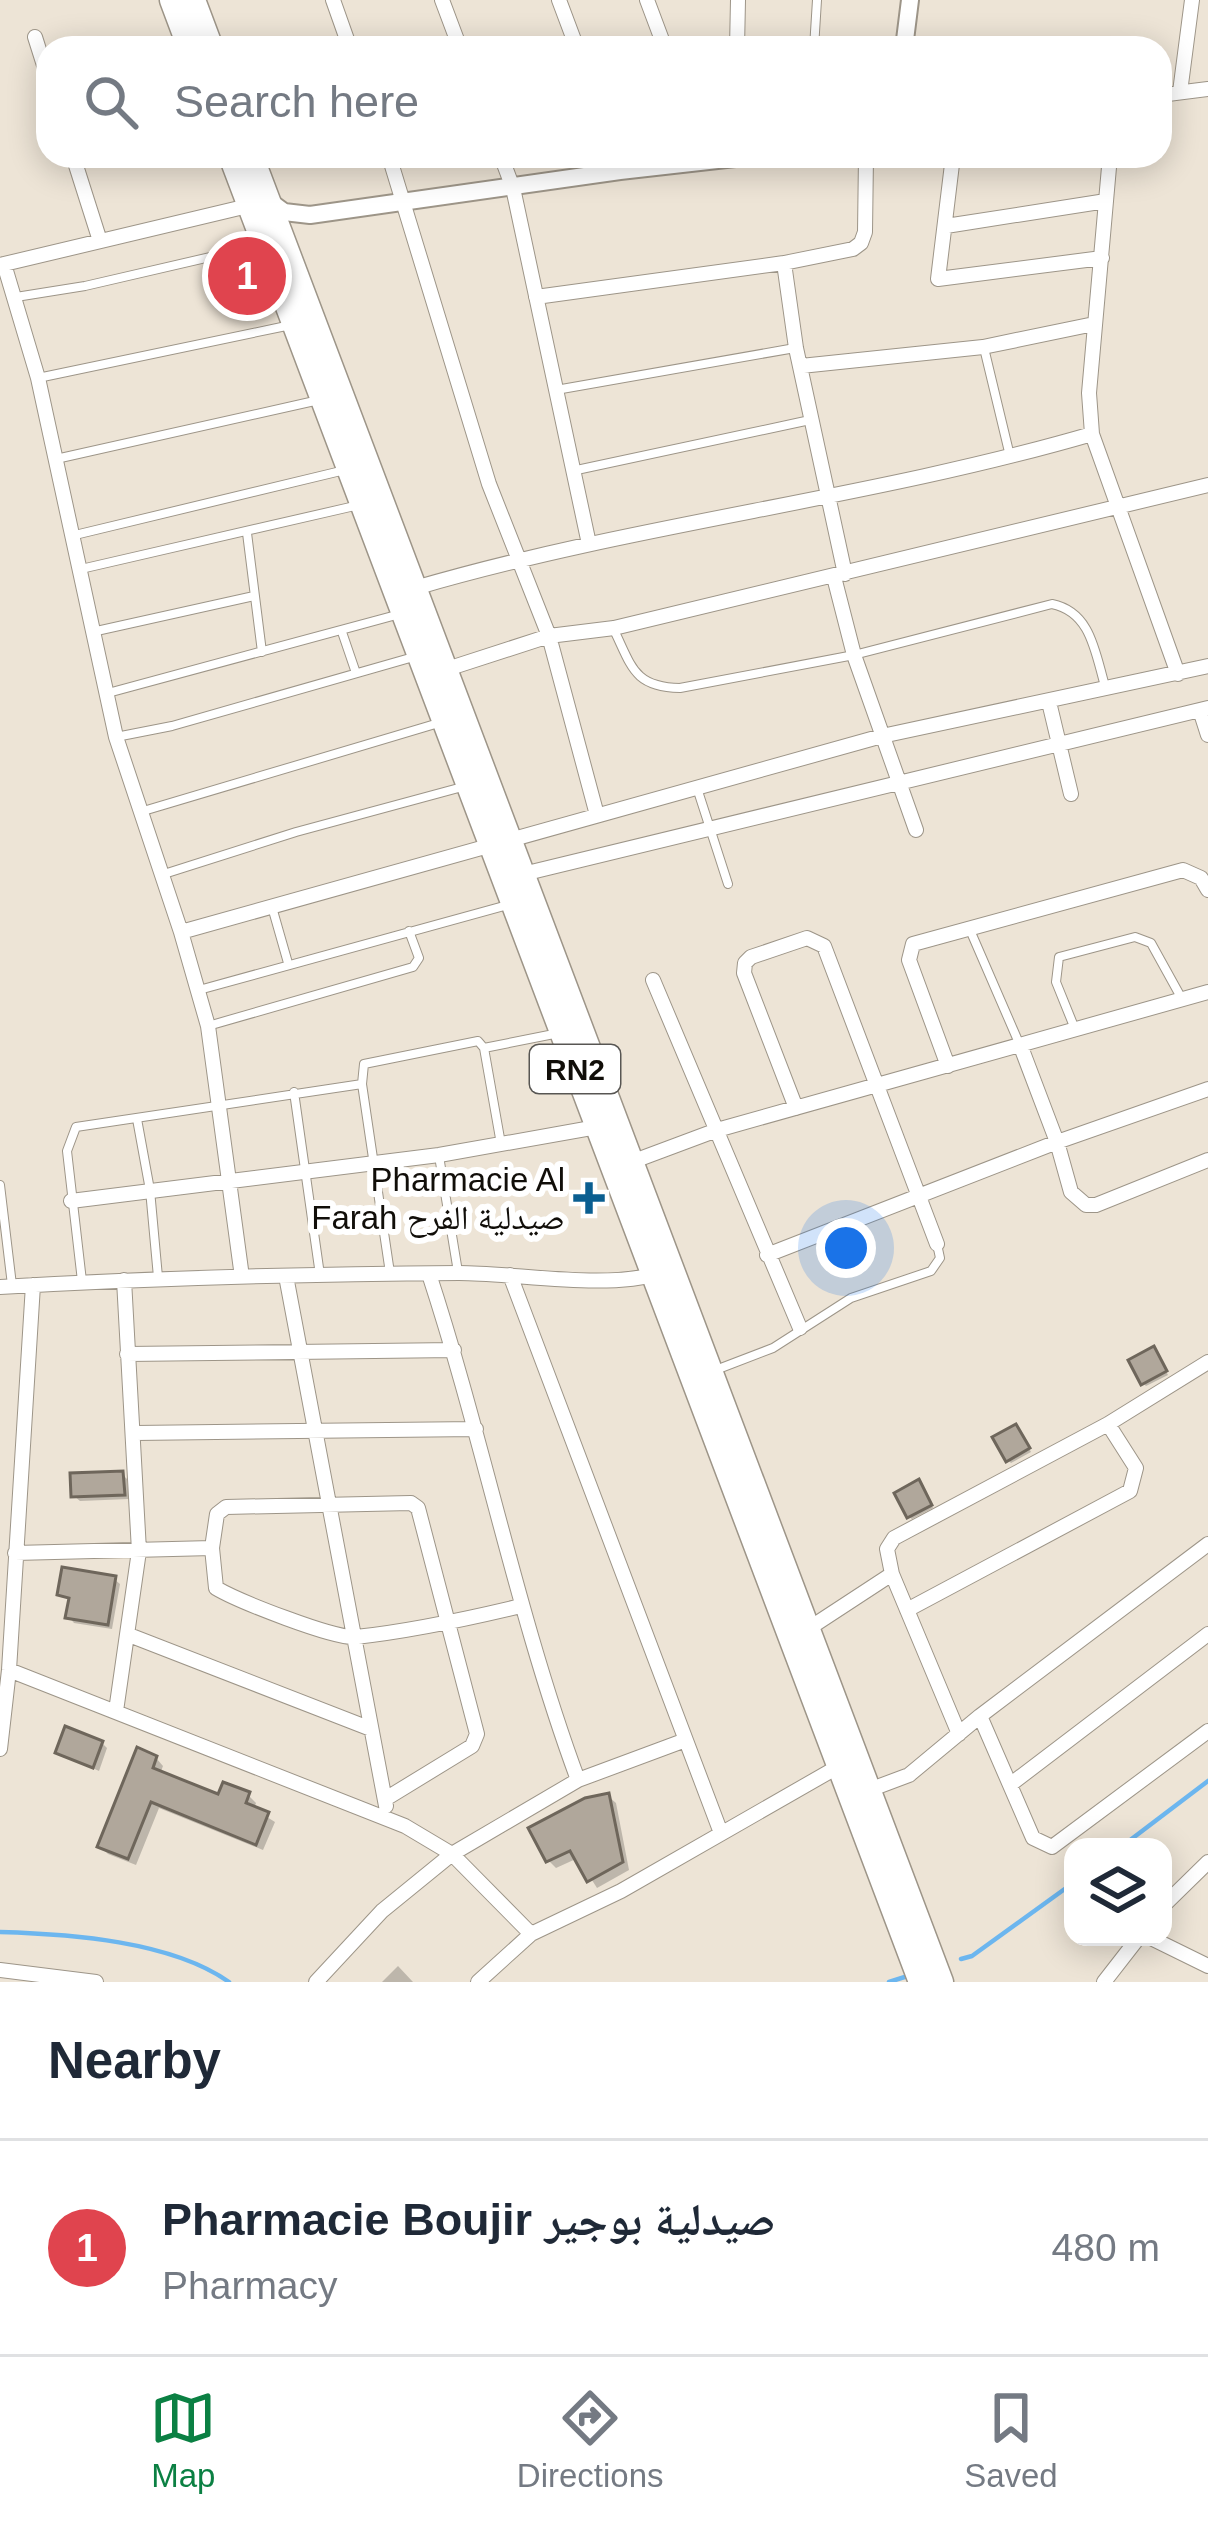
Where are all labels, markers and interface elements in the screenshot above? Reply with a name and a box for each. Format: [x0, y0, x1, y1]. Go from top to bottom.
search box [36, 36, 1172, 168]
icon: search [78, 69, 144, 135]
text: Search here [174, 76, 419, 127]
pin: 1 [208, 231, 286, 321]
road number: RN2 [530, 1045, 620, 1093]
place label: Pharmacie Al Farah صيدلية الفرح [311, 1161, 565, 1238]
marker: Pharmacie Al Farah صيدلية الفرح [576, 1185, 602, 1211]
your location [816, 1218, 876, 1278]
map controls [1064, 1838, 1172, 1946]
button: layers [1064, 1838, 1172, 1946]
text: Nearby [48, 2032, 221, 2089]
text: Pharmacie Boujir صيدلية بوجير [162, 2194, 775, 2245]
text: 1 [76, 2226, 98, 2269]
text: 480 m [1052, 2226, 1160, 2269]
text: Pharmacy [162, 2264, 338, 2307]
tab: Map [150, 2385, 216, 2495]
tab: Directions [517, 2385, 664, 2495]
tab: Saved [964, 2385, 1058, 2495]

